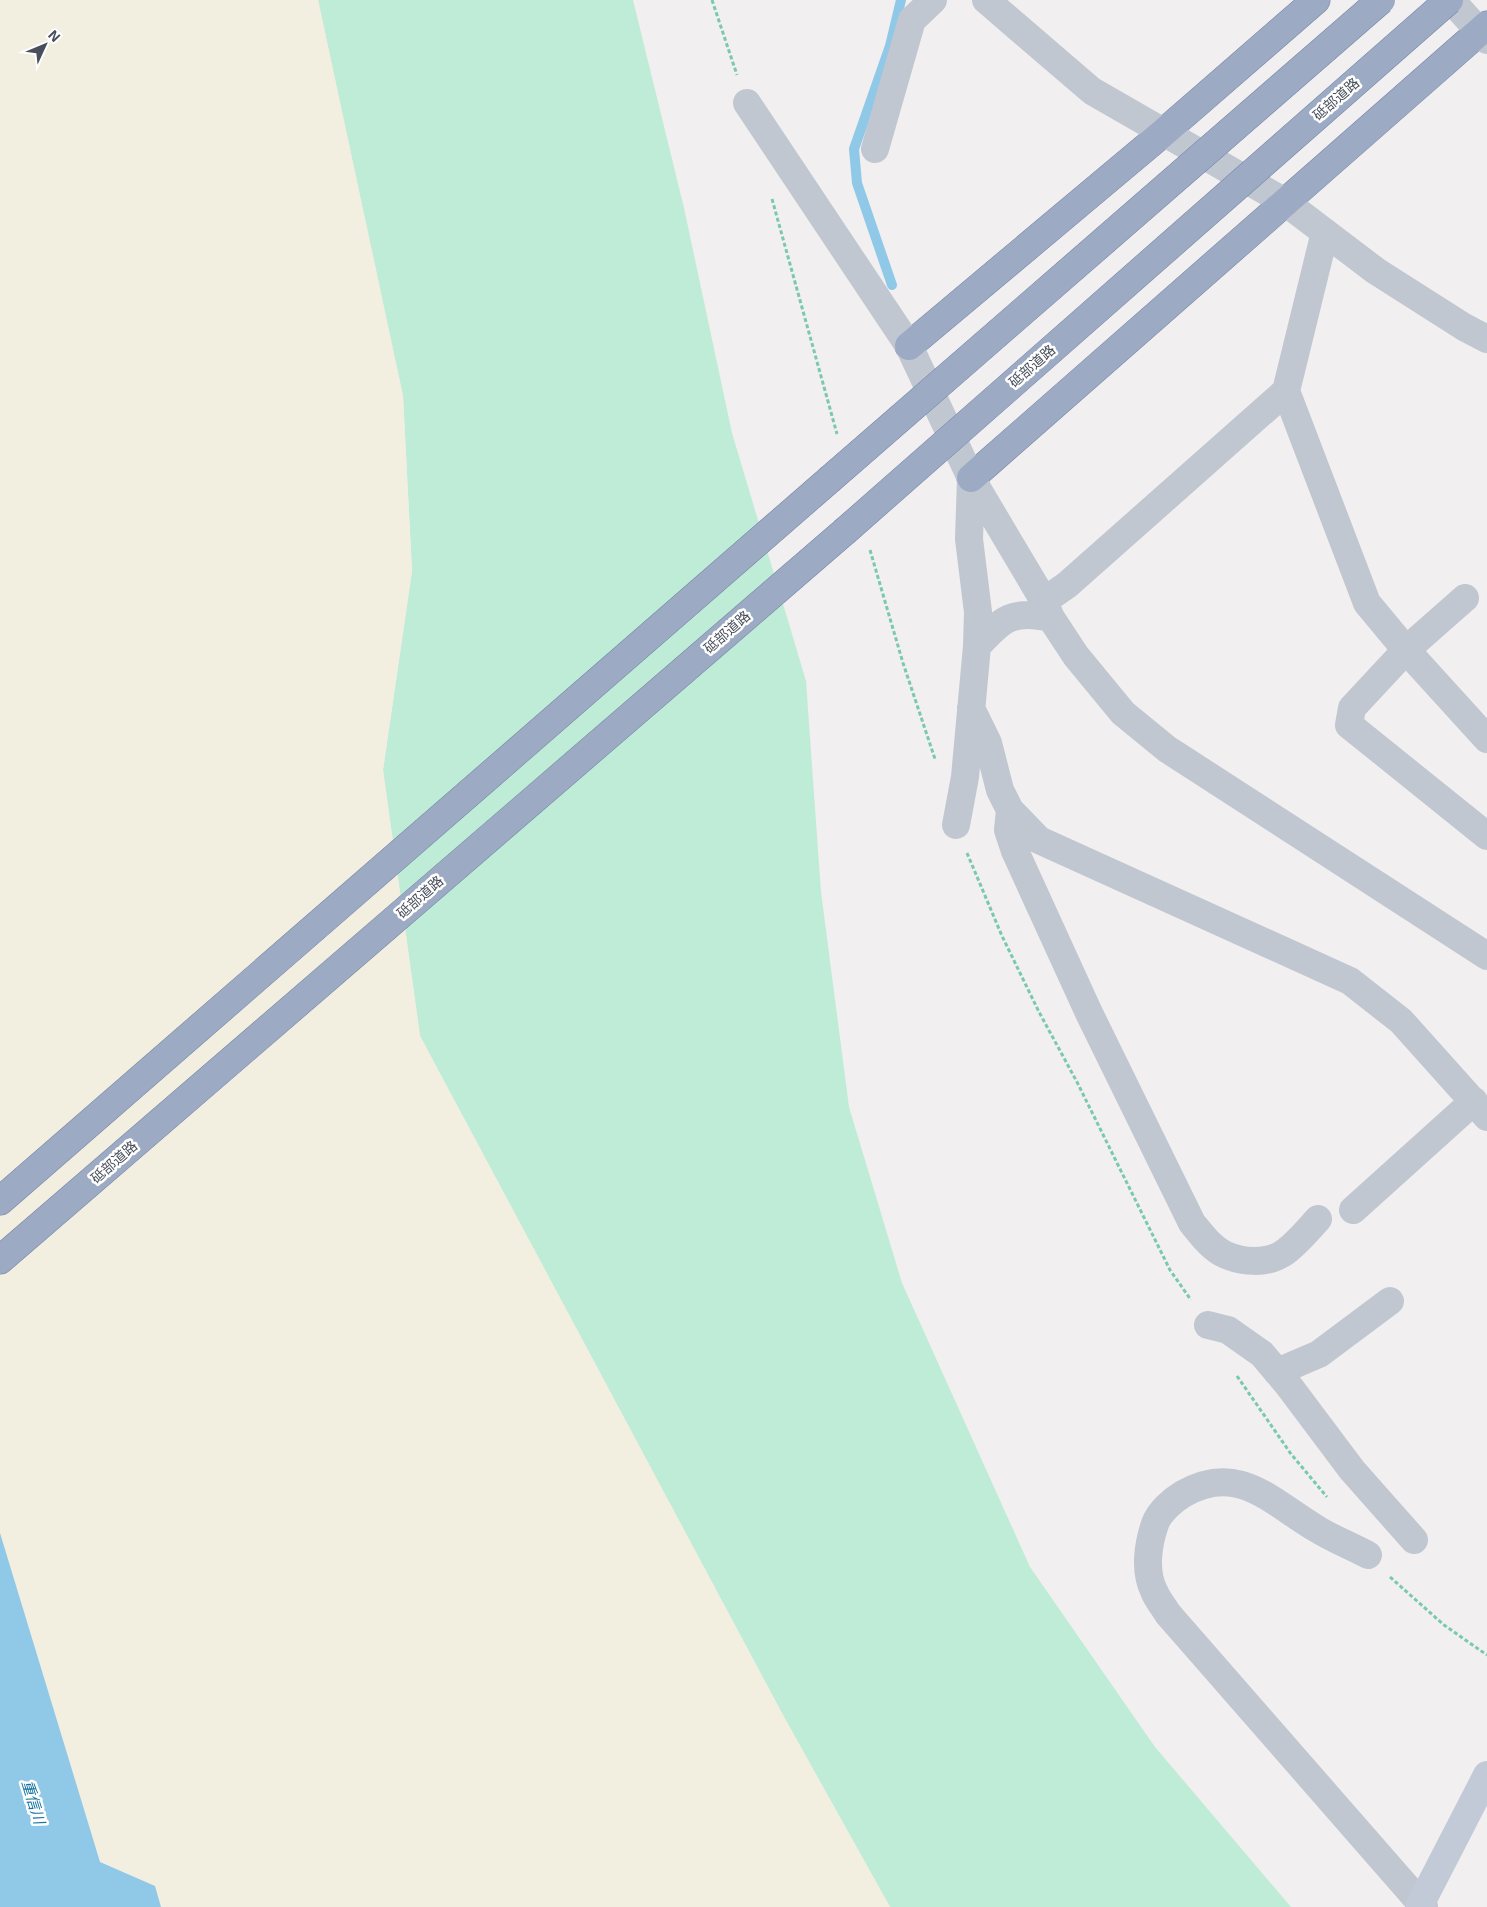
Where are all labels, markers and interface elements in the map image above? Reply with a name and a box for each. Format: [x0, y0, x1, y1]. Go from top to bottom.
north arrow [20, 20, 70, 70]
text: N [45, 26, 64, 45]
street label: 砥部道路 [1309, 74, 1362, 123]
street label: 砥部道路 [1005, 341, 1058, 390]
street label: 砥部道路 [700, 607, 753, 656]
street label: 砥部道路 [393, 872, 446, 921]
street label: 砥部道路 [87, 1137, 140, 1186]
water label: 重信川 [19, 1778, 50, 1828]

